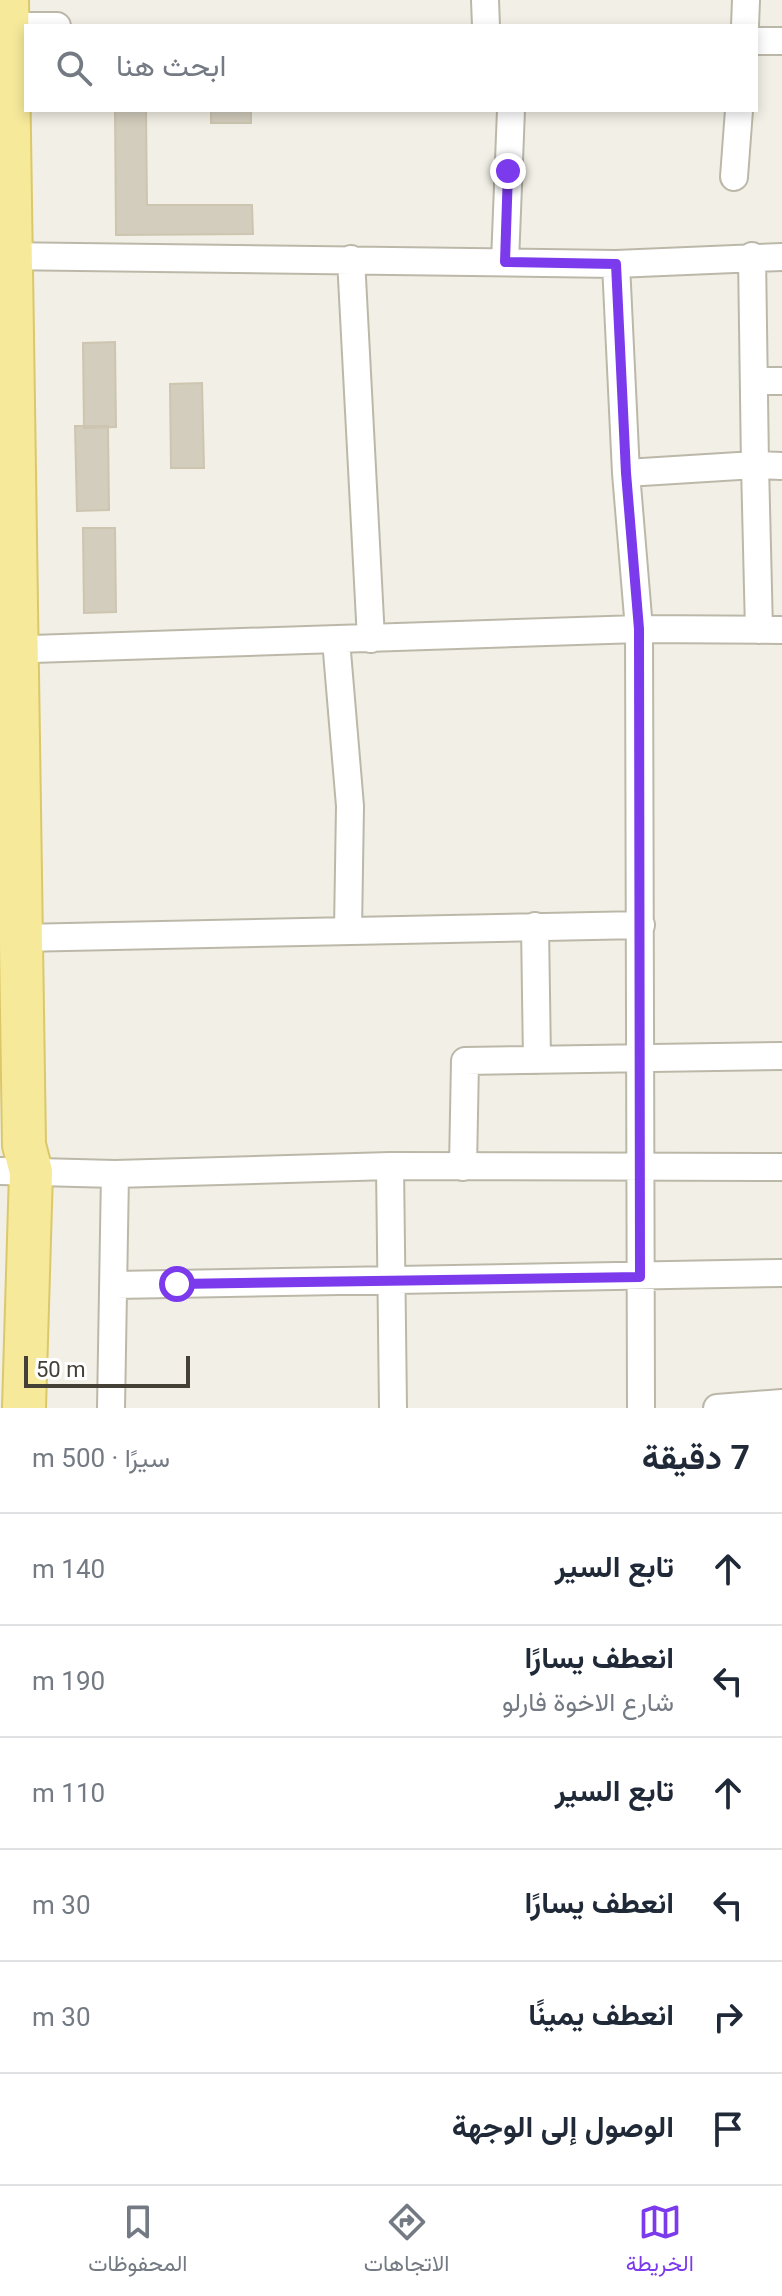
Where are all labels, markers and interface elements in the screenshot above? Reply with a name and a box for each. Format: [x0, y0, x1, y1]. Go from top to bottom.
search box [24, 24, 758, 112]
icon: search [52, 46, 96, 90]
text: ابحث هنا [116, 48, 226, 83]
route end [490, 153, 526, 189]
route start [159, 1266, 195, 1302]
scale bar [24, 1352, 190, 1388]
text: 50 m [36, 1357, 85, 1382]
text: 7 دقيقة [642, 1437, 750, 1477]
text: سيرًا · 500 m [32, 1443, 170, 1473]
icon: ahead [706, 1547, 750, 1591]
text: تابع السير [555, 1549, 674, 1584]
text: 140 m [32, 1554, 105, 1584]
text: انعطف يسارًا [525, 1640, 674, 1675]
icon: left [706, 1659, 750, 1703]
text: 190 m [32, 1666, 105, 1696]
text: شارع الاخوة فارلو [502, 1687, 674, 1717]
icon: ahead [706, 1771, 750, 1815]
text: تابع السير [555, 1773, 674, 1808]
text: 110 m [32, 1778, 105, 1808]
icon: left [706, 1883, 750, 1927]
text: انعطف يسارًا [525, 1885, 674, 1920]
text: 30 m [32, 1890, 91, 1920]
icon: right [706, 1995, 750, 2039]
text: انعطف يمينًا [528, 1997, 674, 2032]
text: 30 m [32, 2002, 91, 2032]
icon: arrive [706, 2107, 750, 2151]
text: الوصول إلى الوجهة [452, 2109, 674, 2144]
tab: المحفوظات [88, 2200, 187, 2283]
tab: الاتجاهات [364, 2200, 449, 2283]
tab: الخريطة [626, 2200, 694, 2283]

